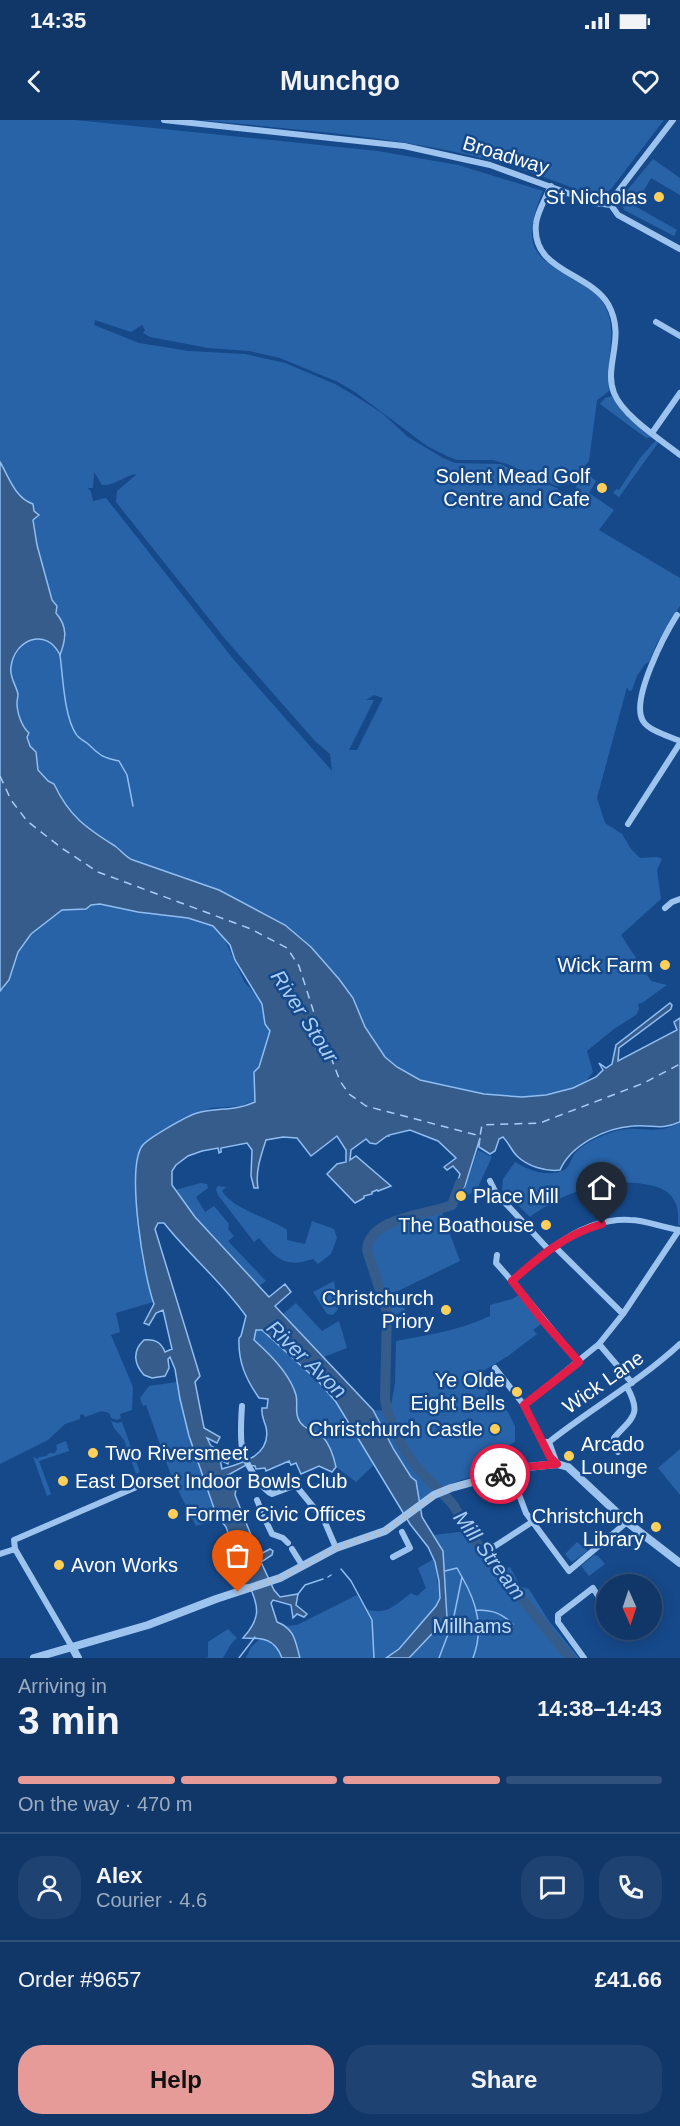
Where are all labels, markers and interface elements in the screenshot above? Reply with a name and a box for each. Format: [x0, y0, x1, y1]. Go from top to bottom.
text: 14:35 [30, 8, 86, 33]
icon: back [18, 65, 51, 98]
icon: heart [629, 65, 662, 98]
text: Munchgo [280, 66, 400, 96]
street label: Broadway [460, 131, 552, 179]
place label: St Nicholas [546, 186, 647, 208]
marker: St Nicholas [652, 190, 666, 204]
place label: Solent Mead Golf Centre and Cafe [435, 465, 590, 510]
marker: Solent Mead Golf Centre and Cafe [595, 481, 609, 495]
place label: Wick Farm [557, 954, 653, 976]
marker: Wick Farm [658, 958, 672, 972]
water label: River Stour [267, 966, 344, 1067]
pin [576, 1162, 627, 1224]
icon: home [585, 1171, 618, 1204]
place label: Place Mill [473, 1185, 559, 1207]
marker: Place Mill [454, 1189, 468, 1203]
place label: The Boathouse [398, 1214, 534, 1236]
marker: The Boathouse [539, 1218, 553, 1232]
place label: Christchurch Priory [322, 1287, 434, 1332]
marker: Christchurch Priory [439, 1303, 453, 1317]
water label: River Avon [262, 1315, 352, 1403]
street label: Wick Lane [558, 1346, 648, 1418]
place label: Ye Olde Eight Bells [411, 1369, 505, 1414]
marker: Ye Olde Eight Bells [510, 1385, 524, 1399]
place label: Christchurch Castle [308, 1418, 483, 1440]
marker: Christchurch Castle [488, 1422, 502, 1436]
place label: Arcado Lounge [581, 1433, 648, 1478]
place label: Two Riversmeet [105, 1442, 249, 1464]
courier [470, 1444, 530, 1504]
marker: Two Riversmeet [86, 1446, 100, 1460]
marker: Arcado Lounge [562, 1449, 576, 1463]
icon: bike [484, 1458, 517, 1491]
place label: East Dorset Indoor Bowls Club [75, 1470, 347, 1492]
marker: East Dorset Indoor Bowls Club [56, 1474, 70, 1488]
place label: Former Civic Offices [185, 1503, 366, 1525]
place label: Christchurch Library [532, 1505, 644, 1550]
water label: Mill Stream [449, 1506, 531, 1604]
marker: Former Civic Offices [166, 1507, 180, 1521]
marker: Christchurch Library [649, 1520, 663, 1534]
pin [212, 1530, 263, 1592]
icon: bag [221, 1539, 254, 1572]
place label: Avon Works [71, 1554, 178, 1576]
marker: Avon Works [52, 1558, 66, 1572]
north arrow [596, 1574, 662, 1640]
map controls [596, 1574, 662, 1640]
park label: Millhams [433, 1615, 511, 1637]
text: Arriving in [18, 1675, 107, 1697]
text: 14:38–14:43 [537, 1696, 662, 1721]
text: 3 min [18, 1699, 120, 1742]
text: On the way · 470 m [18, 1793, 193, 1815]
button: person [18, 1856, 81, 1919]
button: chat [521, 1856, 584, 1919]
button: phone [599, 1856, 662, 1919]
text: Alex [96, 1863, 142, 1888]
text: Courier · 4.6 [96, 1889, 207, 1911]
text: Order #9657 [18, 1967, 142, 1992]
text: £41.66 [595, 1967, 662, 1992]
button: Help [18, 2045, 334, 2114]
button: Share [346, 2045, 662, 2114]

